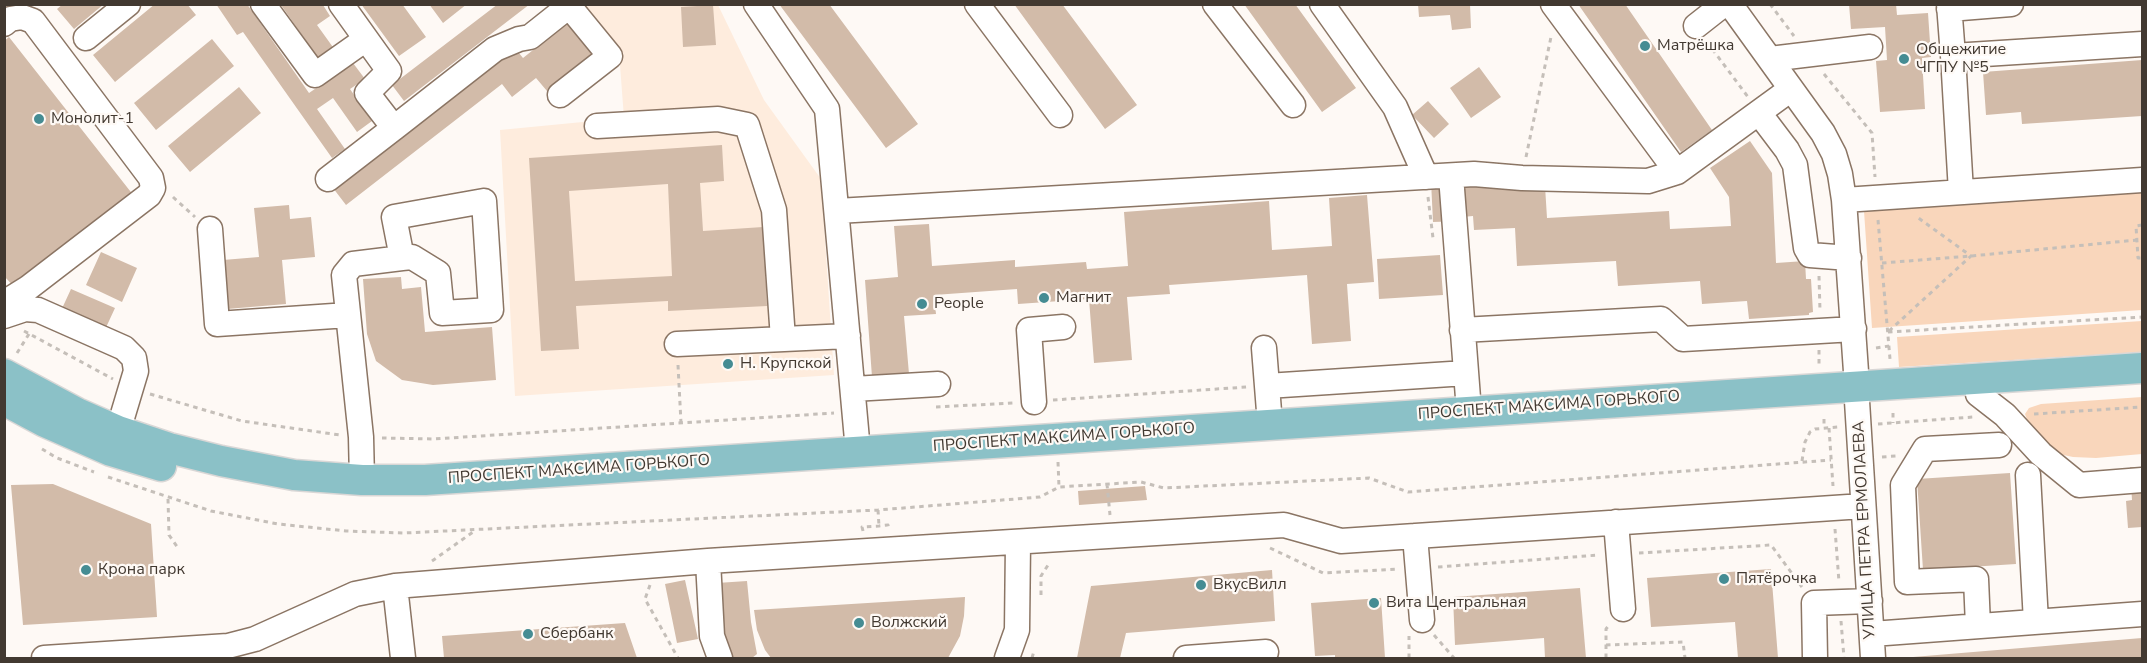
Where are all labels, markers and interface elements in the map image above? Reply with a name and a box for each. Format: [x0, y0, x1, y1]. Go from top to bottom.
place label: Матрёшка [1657, 36, 1734, 56]
marker: Матрёшка [1638, 39, 1652, 53]
place label: Общежитие ЧГПУ №5 [1916, 40, 2006, 78]
marker: Общежитие ЧГПУ №5 [1897, 52, 1911, 66]
place label: Монолит-1 [51, 109, 134, 129]
marker: Монолит-1 [32, 112, 46, 126]
place label: Магнит [1056, 288, 1111, 308]
marker: Магнит [1037, 291, 1051, 305]
place label: People [934, 294, 984, 314]
marker: People [915, 297, 929, 311]
place label: Н. Крупской [740, 354, 832, 374]
marker: Н. Крупской [721, 357, 735, 371]
street label: ПРОСПЕКТ МАКСИМА ГОРЬКОГО [1417, 387, 1681, 425]
street label: ПРОСПЕКТ МАКСИМА ГОРЬКОГО [932, 419, 1196, 457]
street label: УЛИЦА ПЕТРА ЕРМОЛАЕВА [1850, 420, 1880, 640]
street label: ПРОСПЕКТ МАКСИМА ГОРЬКОГО [447, 451, 711, 489]
place label: Крона парк [98, 560, 185, 580]
marker: Крона парк [79, 563, 93, 577]
place label: Пятёрочка [1736, 569, 1817, 589]
marker: Пятёрочка [1717, 572, 1731, 586]
place label: ВкусВилл [1213, 575, 1287, 595]
marker: ВкусВилл [1194, 578, 1208, 592]
place label: Вита Центральная [1386, 593, 1526, 613]
marker: Вита Центральная [1367, 596, 1381, 610]
place label: Волжский [871, 613, 947, 633]
marker: Волжский [852, 616, 866, 630]
place label: Сбербанк [540, 624, 613, 644]
marker: Сбербанк [521, 627, 535, 641]

